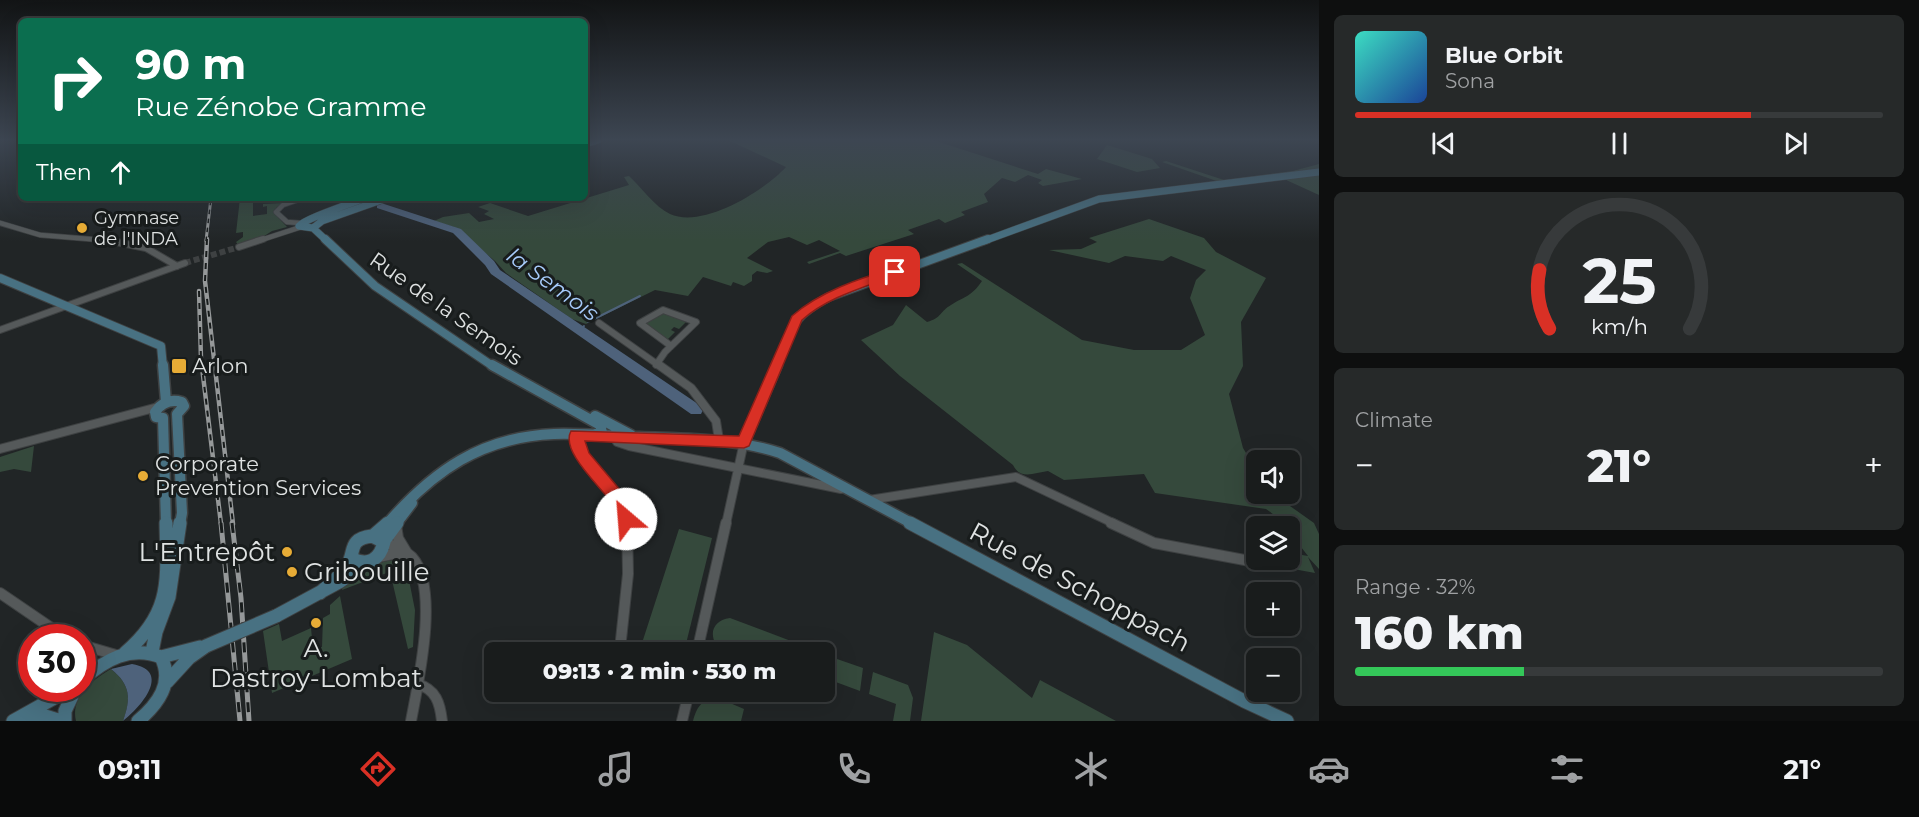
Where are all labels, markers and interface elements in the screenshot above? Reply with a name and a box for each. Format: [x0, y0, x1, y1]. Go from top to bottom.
text: 90 m [135, 38, 246, 90]
icon: right [36, 42, 114, 120]
text: Blue Orbit [1445, 42, 1563, 69]
text: Sona [1445, 69, 1495, 93]
text: Rue Zénobe Gramme [135, 90, 427, 123]
icon: previous [1427, 127, 1460, 160]
icon: pause [1603, 127, 1636, 160]
icon: next [1779, 127, 1812, 160]
icon: ahead [104, 156, 137, 189]
text: Then [36, 159, 92, 186]
place label: Gymnase de l'INDA [94, 207, 179, 250]
marker: Gymnase de l'INDA [75, 221, 89, 235]
water label: la Semois [501, 242, 604, 327]
text: 25 [1582, 243, 1656, 319]
pin [869, 246, 920, 297]
street label: Rue de la Semois [365, 247, 527, 371]
icon: arrive [878, 255, 911, 288]
text: km/h [1590, 314, 1648, 340]
place label: Arlon [192, 353, 248, 378]
marker: Arlon [170, 357, 188, 375]
text: Climate [1355, 408, 1433, 432]
text: 21° [1587, 438, 1651, 493]
text: − [1355, 445, 1374, 485]
text: + [1864, 445, 1883, 485]
map controls [1246, 450, 1300, 702]
button: sound [1246, 450, 1300, 504]
place label: Corporate Prevention Services [155, 451, 361, 500]
marker: Corporate Prevention Services [136, 469, 150, 483]
position arrow [594, 487, 658, 551]
street label: Rue de Schoppach [964, 515, 1196, 659]
button: layers [1246, 516, 1300, 570]
place label: L'Entrepôt [139, 536, 275, 568]
marker: L'Entrepôt [280, 545, 294, 559]
place label: Gribouille [304, 556, 429, 588]
marker: Gribouille [285, 565, 299, 579]
text: Range · 32% [1355, 575, 1475, 599]
button: + [1246, 582, 1300, 636]
text: 160 km [1355, 605, 1524, 660]
marker: A. Dastroy-Lombat [309, 616, 323, 630]
speed limit sign: 30 [18, 624, 96, 702]
place label: A. Dastroy-Lombat [210, 632, 422, 694]
button: − [1246, 648, 1300, 702]
text: 09:13 · 2 min · 530 m [543, 658, 776, 685]
icon: directions [357, 748, 399, 790]
icon: music [595, 748, 637, 790]
icon: phone [833, 748, 875, 790]
icon: climate [1070, 748, 1112, 790]
icon: car [1308, 748, 1350, 790]
icon: filters [1546, 748, 1588, 790]
text: 09:11 [98, 753, 162, 786]
text: 21° [1783, 753, 1821, 786]

